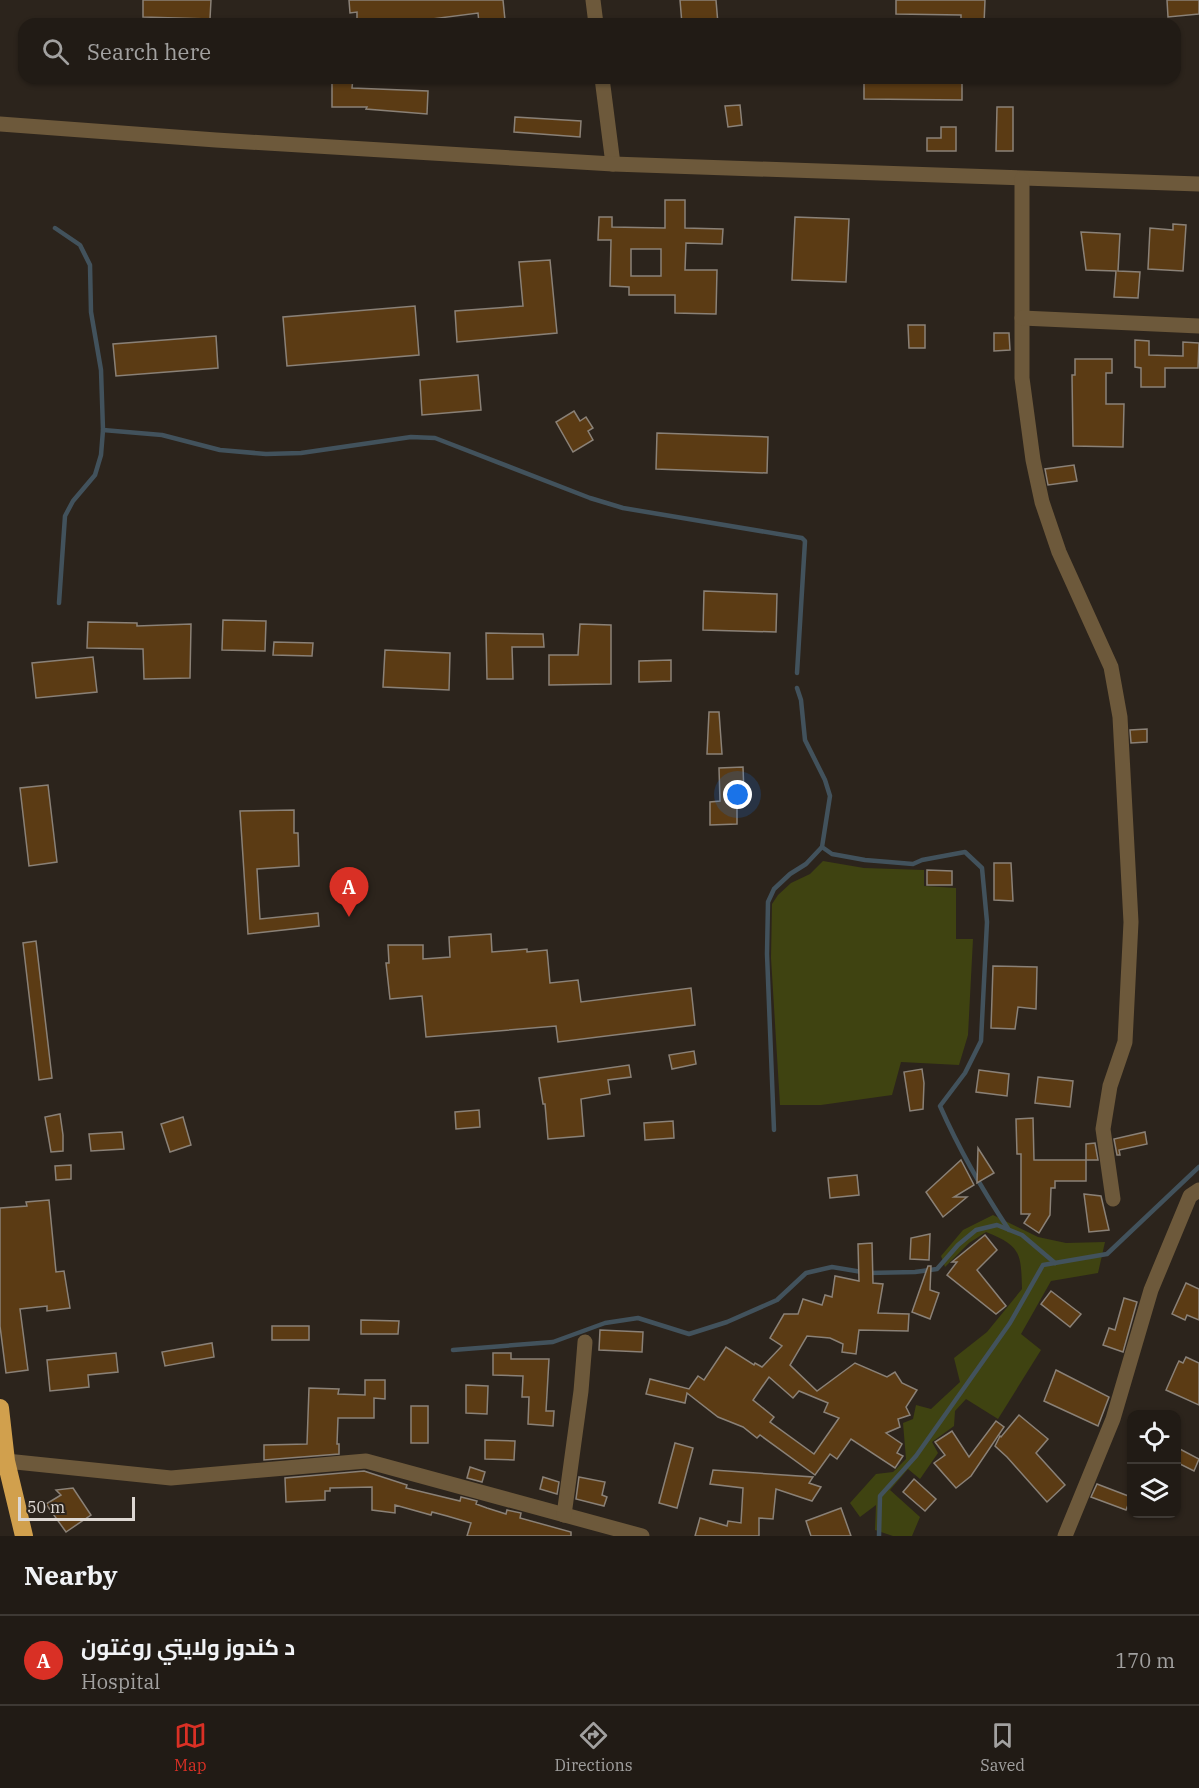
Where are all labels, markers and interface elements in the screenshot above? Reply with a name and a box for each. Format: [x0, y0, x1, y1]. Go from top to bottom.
search box [18, 18, 1181, 84]
icon: search [39, 35, 72, 68]
text: Search here [87, 37, 211, 66]
your location [723, 780, 752, 809]
pin: A [330, 868, 368, 917]
map controls [1127, 1410, 1181, 1518]
button: locate [1127, 1410, 1181, 1464]
button: layers [1127, 1464, 1181, 1518]
scale bar [18, 1494, 135, 1522]
text: 50 m [27, 1497, 65, 1517]
text: Nearby [24, 1558, 118, 1592]
text: د کندوز ولایتي روغتون [81, 1632, 295, 1661]
text: A [37, 1647, 50, 1674]
text: 170 m [1115, 1647, 1175, 1674]
text: Hospital [81, 1668, 160, 1695]
tab: Map [174, 1719, 207, 1775]
tab: Directions [555, 1719, 633, 1775]
tab: Saved [980, 1719, 1025, 1775]

